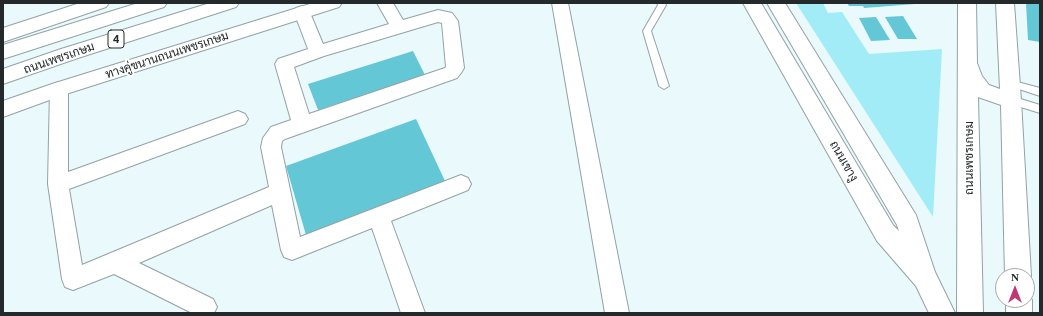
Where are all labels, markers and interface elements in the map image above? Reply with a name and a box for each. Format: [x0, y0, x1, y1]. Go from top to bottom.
street label: ทางคู่ขนานถนนเพชรเกษม [104, 28, 230, 82]
road number: 4 [108, 30, 124, 48]
street label: ถนนเพชรเกษม [22, 39, 96, 77]
street label: ถนนเพชรเกษม [962, 121, 976, 195]
street label: ถนนเขางู [827, 138, 861, 184]
north arrow [995, 268, 1035, 308]
text: N [1011, 271, 1019, 283]

